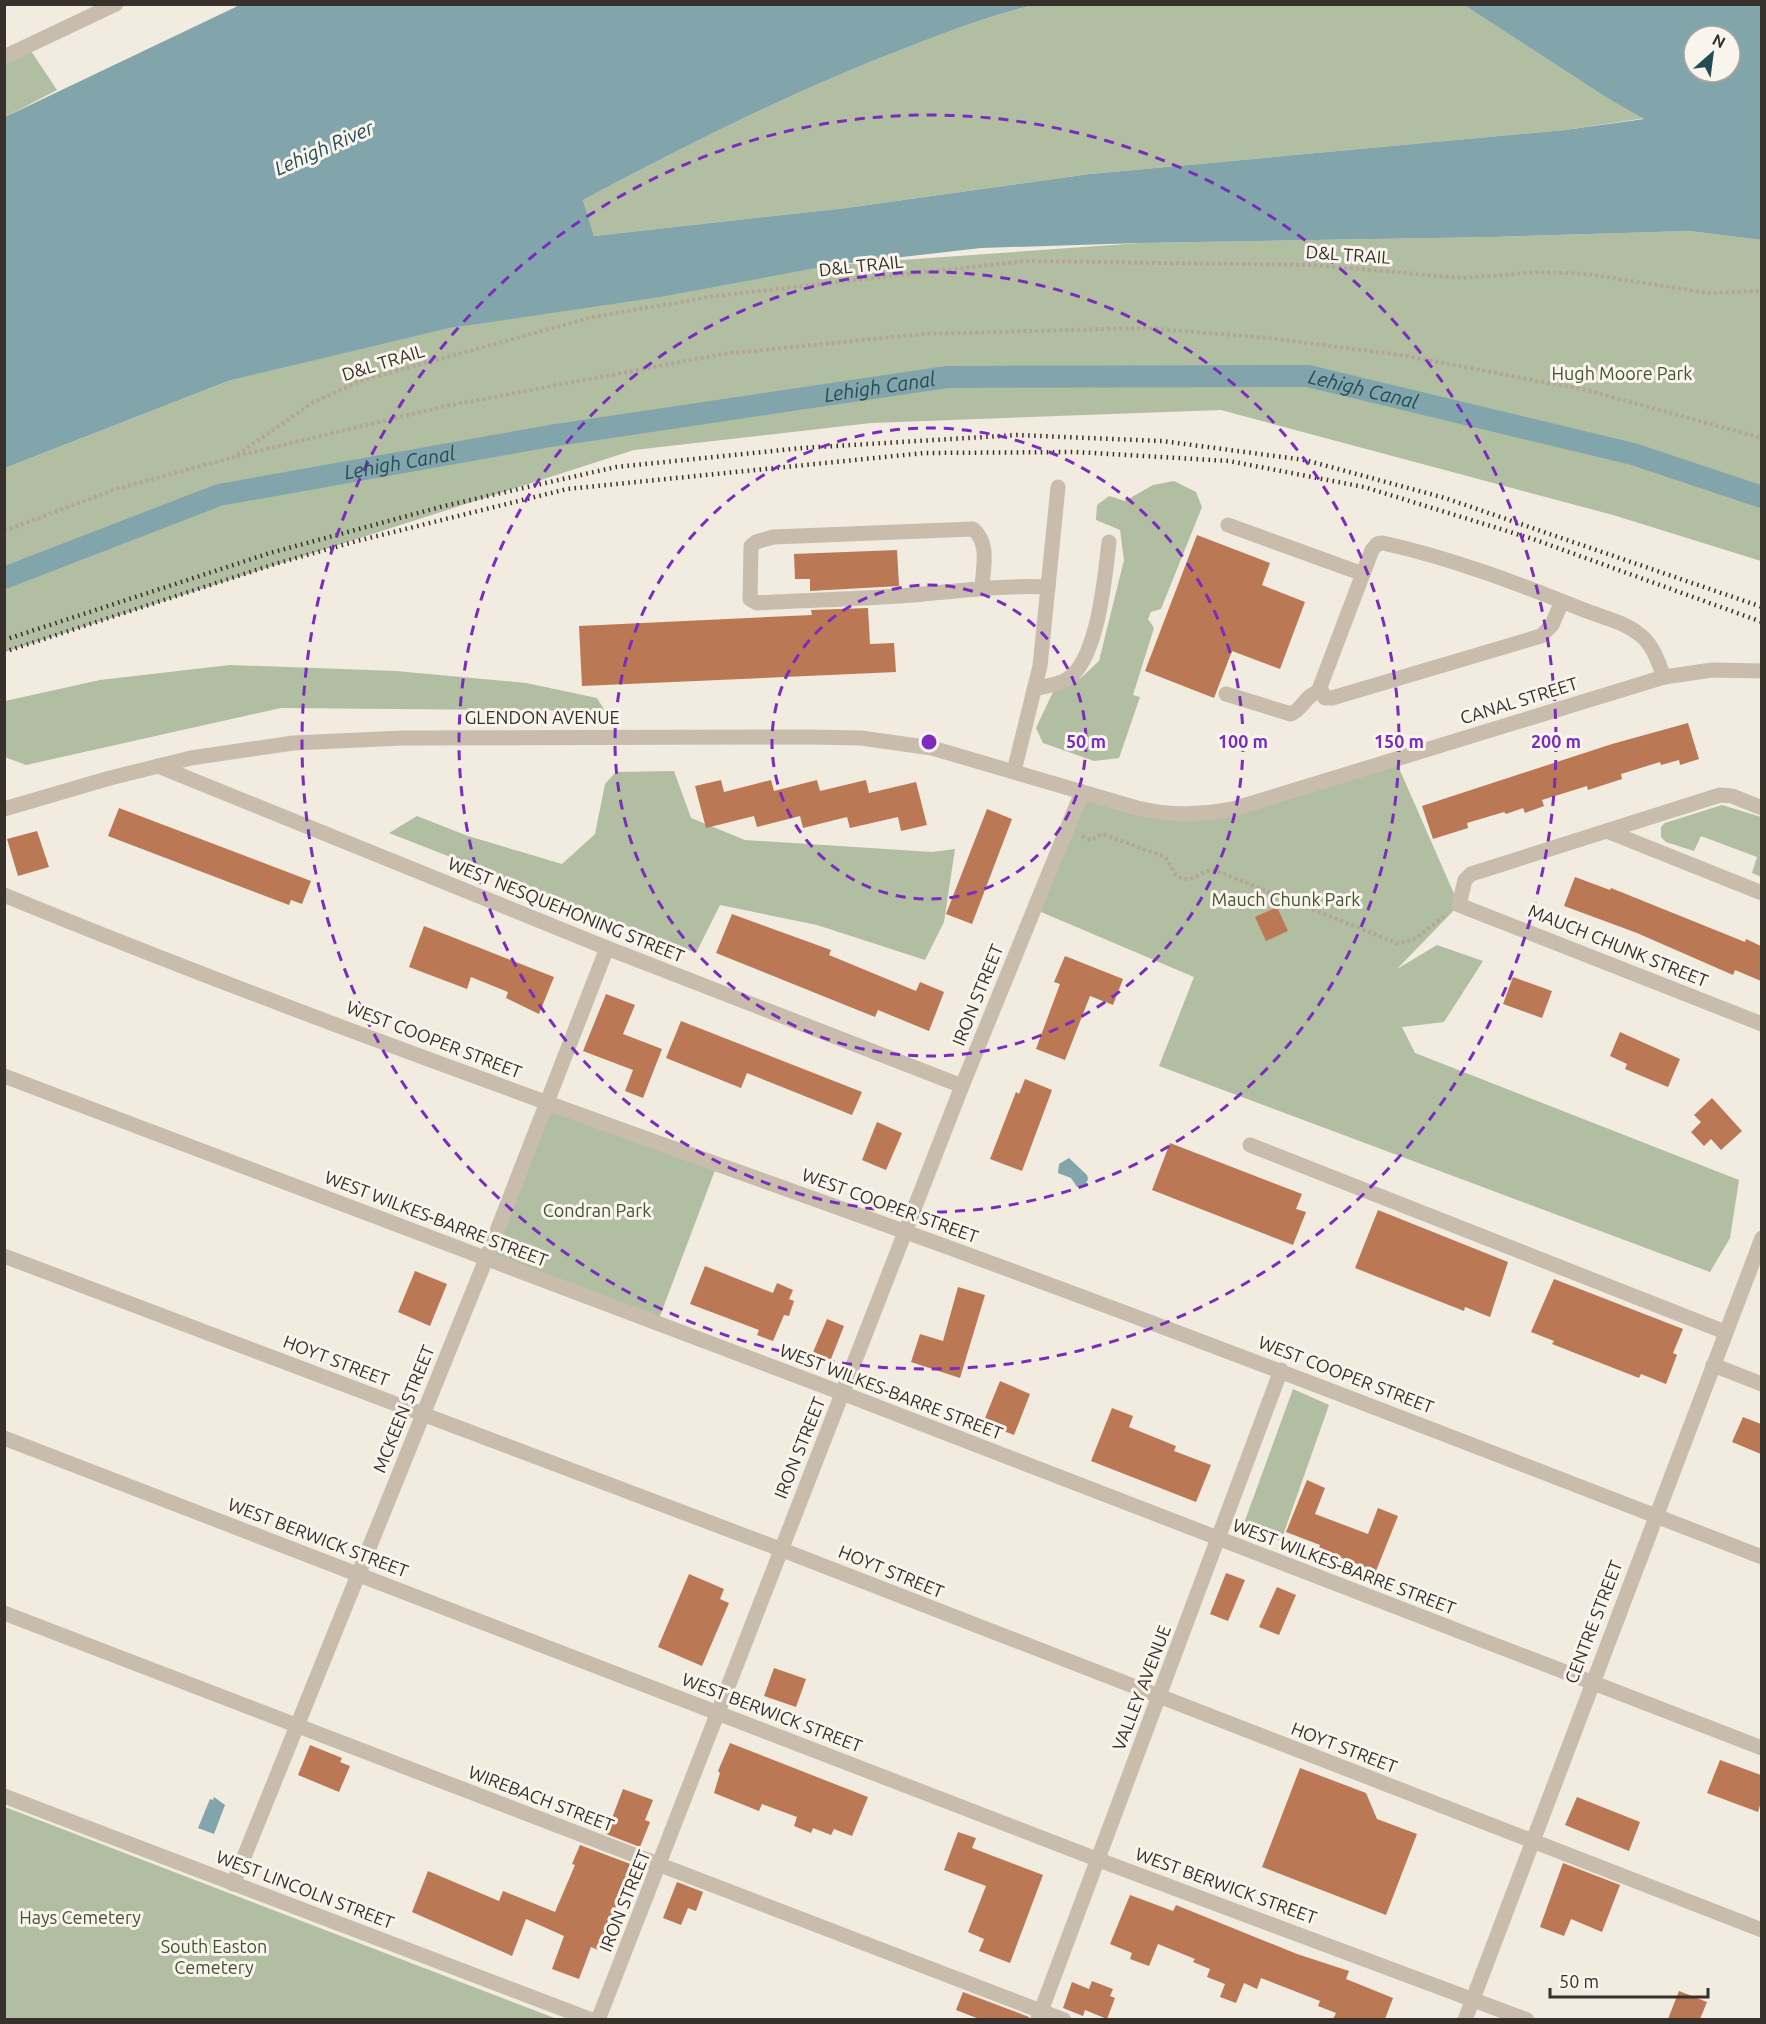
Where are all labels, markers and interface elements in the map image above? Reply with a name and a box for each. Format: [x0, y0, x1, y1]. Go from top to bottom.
north arrow [1682, 24, 1742, 84]
text: N [1710, 30, 1729, 52]
water label: Lehigh River [271, 115, 378, 180]
street label: D&L TRAIL [1305, 241, 1391, 267]
street label: D&L TRAIL [818, 251, 904, 279]
street label: D&L TRAIL [339, 340, 426, 384]
park label: Hugh Moore Park [1552, 363, 1692, 383]
water label: Lehigh Canal [1306, 365, 1421, 413]
water label: Lehigh Canal [822, 367, 937, 406]
water label: Lehigh Canal [342, 441, 457, 483]
street label: CANAL STREET [1458, 673, 1580, 727]
street label: GLENDON AVENUE [464, 707, 620, 727]
text: 50 m [1066, 731, 1106, 751]
text: 100 m [1218, 731, 1268, 751]
text: 150 m [1374, 731, 1424, 751]
text: 200 m [1531, 731, 1581, 751]
centre of rings [919, 732, 939, 752]
street label: WEST NESQUEHONING STREET [445, 852, 687, 967]
park label: Mauch Chunk Park [1212, 889, 1360, 909]
street label: MAUCH CHUNK STREET [1526, 900, 1711, 990]
street label: IRON STREET [948, 941, 1006, 1048]
street label: WEST COOPER STREET [344, 996, 525, 1082]
street label: WEST COOPER STREET [799, 1164, 981, 1246]
street label: WEST WILKES-BARRE STREET [322, 1166, 551, 1270]
park label: Condran Park [543, 1200, 651, 1220]
street label: HOYT STREET [281, 1331, 392, 1389]
street label: WEST COOPER STREET [1256, 1331, 1437, 1417]
street label: WEST WILKES-BARRE STREET [777, 1339, 1006, 1443]
street label: MCKEEN STREET [368, 1342, 438, 1475]
street label: IRON STREET [770, 1394, 828, 1501]
street label: WEST BERWICK STREET [226, 1493, 411, 1581]
street label: WEST WILKES-BARRE STREET [1230, 1514, 1459, 1618]
street label: HOYT STREET [836, 1541, 947, 1601]
street label: CENTRE STREET [1560, 1557, 1626, 1686]
street label: VALLEY AVENUE [1108, 1622, 1174, 1753]
street label: WEST BERWICK STREET [680, 1668, 865, 1756]
street label: HOYT STREET [1289, 1718, 1400, 1776]
street label: WIREBACH STREET [466, 1761, 617, 1835]
street label: WEST BERWICK STREET [1133, 1843, 1320, 1927]
street label: WEST LINCOLN STREET [214, 1846, 397, 1932]
street label: IRON STREET [595, 1847, 653, 1954]
park label: Hays Cemetery [19, 1907, 141, 1927]
park label: South Easton Cemetery [161, 1936, 267, 1977]
scale bar [1550, 1961, 1708, 1999]
text: 50 m [1559, 1971, 1599, 1991]

